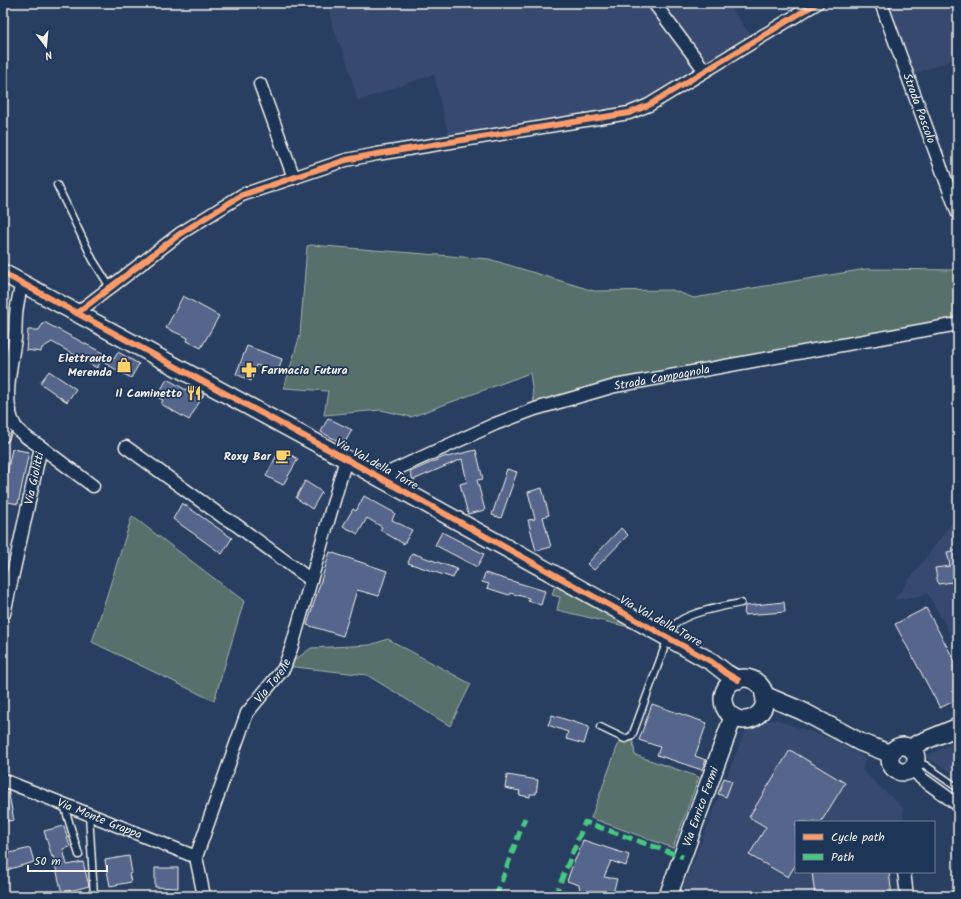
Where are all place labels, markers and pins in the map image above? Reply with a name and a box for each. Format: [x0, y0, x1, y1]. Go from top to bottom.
place label: Elettrauto Merenda [58, 349, 113, 382]
shop icon: Elettrauto Merenda [115, 356, 133, 374]
pharmacy icon: Farmacia Futura [240, 361, 258, 379]
place label: Farmacia Futura [261, 361, 348, 380]
place label: Il Caminetto [115, 384, 183, 403]
restaurant icon: Il Caminetto [185, 384, 203, 402]
place label: Roxy Bar [224, 447, 272, 466]
cafe icon: Roxy Bar [274, 447, 292, 465]

